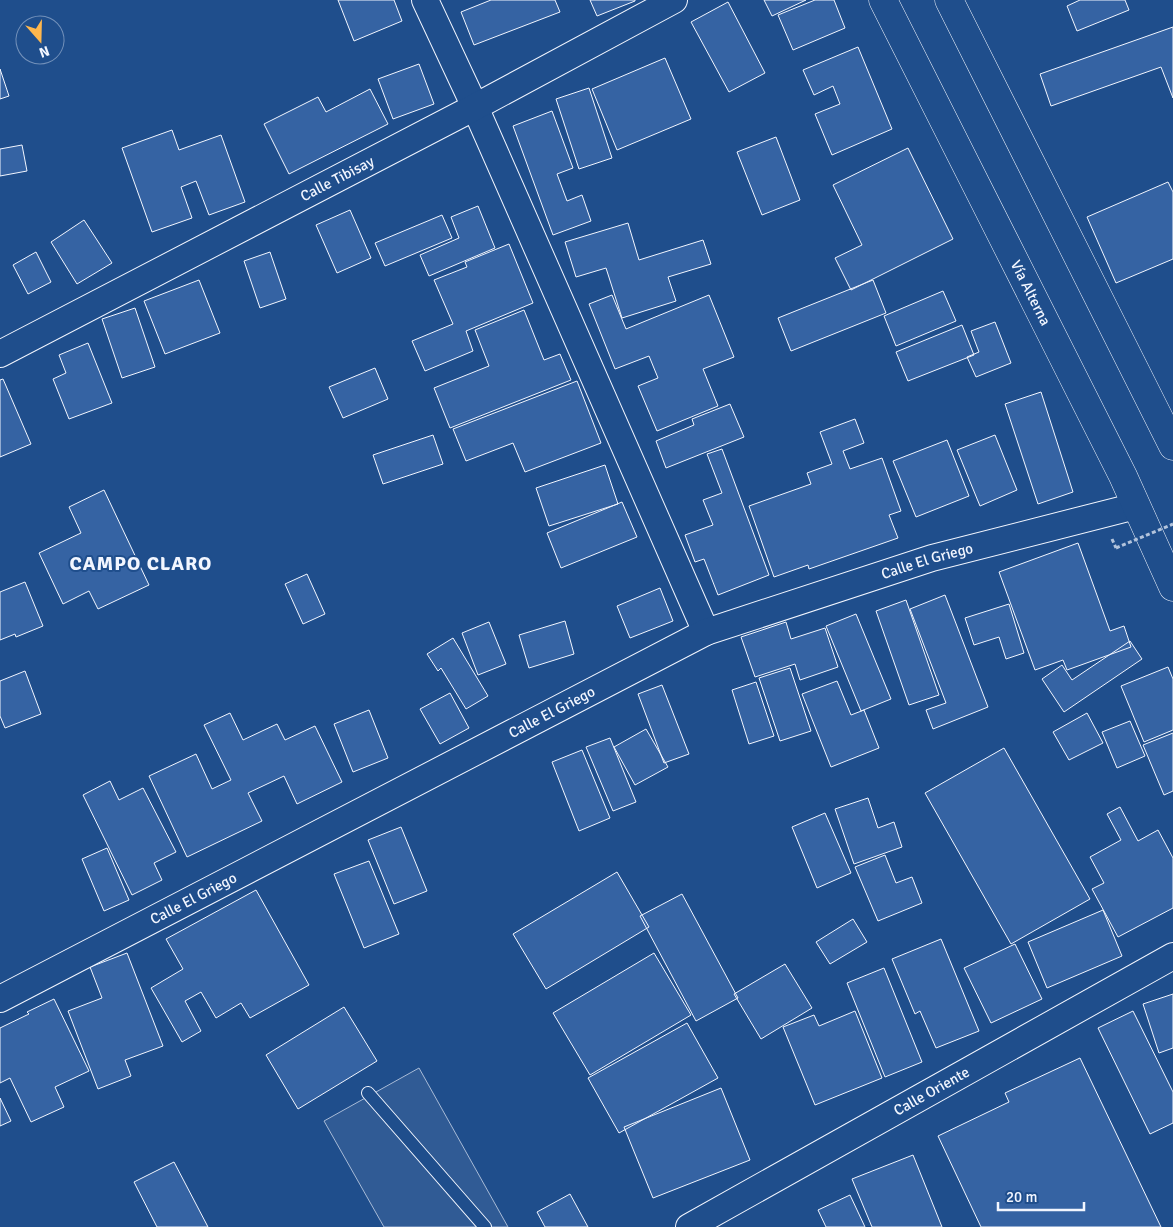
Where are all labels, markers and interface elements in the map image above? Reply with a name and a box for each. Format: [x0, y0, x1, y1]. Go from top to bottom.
north arrow [15, 15, 65, 65]
text: N [37, 42, 52, 61]
street label: Calle Tibisay [297, 152, 377, 205]
street label: Vía Alterna [1007, 257, 1055, 329]
street label: Calle El Griego [879, 539, 975, 583]
district label: CAMPO CLARO [70, 551, 212, 576]
street label: Calle El Griego [506, 682, 598, 742]
street label: Calle El Griego [147, 868, 240, 928]
street label: Calle Oriente [891, 1063, 973, 1120]
scale bar [998, 1180, 1084, 1212]
text: 20 m [1006, 1188, 1037, 1206]

